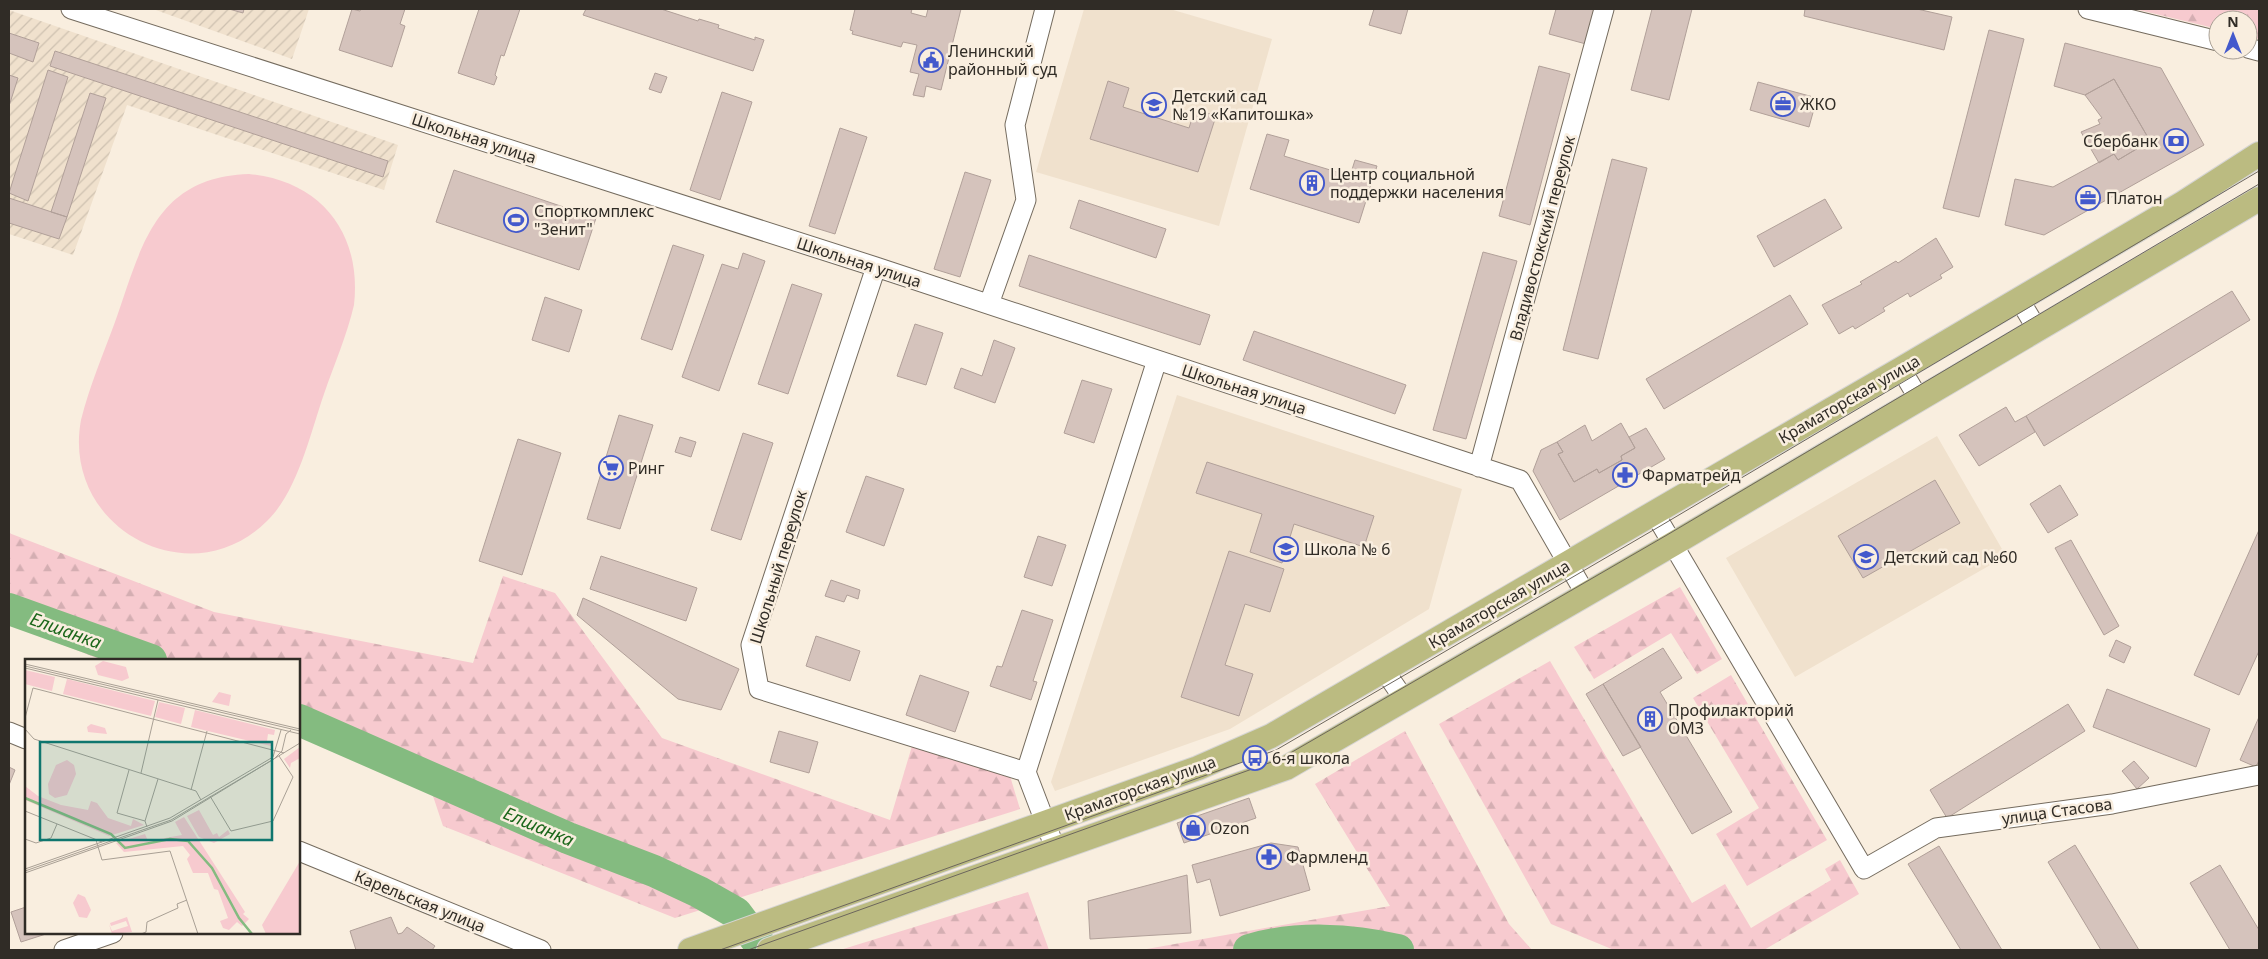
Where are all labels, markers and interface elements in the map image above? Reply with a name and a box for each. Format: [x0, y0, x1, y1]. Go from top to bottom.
north arrow [2208, 10, 2258, 60]
text: N [2227, 12, 2239, 31]
place label: Ленинский районный суд [948, 40, 1057, 80]
public building icon: Ленинский районный суд [918, 47, 944, 73]
place label: Детский сад №19 «Капитошка» [1172, 85, 1314, 125]
office icon: ЖКО [1770, 91, 1796, 117]
school or university icon: Детский сад №19 «Капитошка» [1141, 92, 1167, 118]
place label: ЖКО [1800, 93, 1836, 115]
street label: Школьная улица [409, 107, 539, 169]
bank icon: Сбербанк [2163, 128, 2189, 154]
place label: Сбербанк [2083, 130, 2158, 152]
street label: Владивостокский переулок [1504, 133, 1580, 343]
place label: Центр социальной поддержки населения [1330, 163, 1504, 203]
building icon: Центр социальной поддержки населения [1299, 170, 1325, 196]
office icon: Платон [2075, 185, 2101, 211]
place label: Платон [2106, 187, 2162, 209]
place label: Спорткомплекс "Зенит" [534, 200, 654, 240]
sports icon: Спорткомплекс "Зенит" [503, 207, 529, 233]
street label: Школьная улица [794, 231, 924, 293]
street label: Краматорская улица [1774, 350, 1924, 448]
street label: Школьная улица [1179, 358, 1309, 420]
supermarket icon: Ринг [598, 455, 624, 481]
place label: Ринг [628, 457, 664, 479]
pharmacy icon: Фарматрейд [1612, 462, 1638, 488]
place label: Фарматрейд [1642, 464, 1741, 486]
street label: Школьный переулок [744, 487, 812, 647]
school or university icon: Школа № 6 [1273, 536, 1299, 562]
place label: Школа № 6 [1304, 538, 1390, 560]
school or university icon: Детский сад №60 [1853, 544, 1879, 570]
place label: Детский сад №60 [1884, 546, 2017, 568]
street label: Краматорская улица [1424, 555, 1574, 653]
water label: Елшанка [27, 606, 105, 654]
inset map [25, 659, 300, 934]
place label: Профилакторий ОМЗ [1668, 699, 1794, 739]
building icon: Профилакторий ОМЗ [1637, 706, 1663, 732]
bus stop icon: 6-я школа [1242, 745, 1268, 771]
place label: 6-я школа [1272, 747, 1350, 769]
street label: Краматорская улица [1061, 750, 1219, 826]
street label: улица Стасова [2000, 792, 2114, 830]
water label: Елшанка [500, 800, 578, 852]
shop icon: Ozon [1180, 815, 1206, 841]
place label: Ozon [1210, 817, 1250, 839]
pharmacy icon: Фармленд [1256, 844, 1282, 870]
place label: Фармленд [1286, 846, 1368, 868]
street label: Карельская улица [351, 865, 489, 937]

